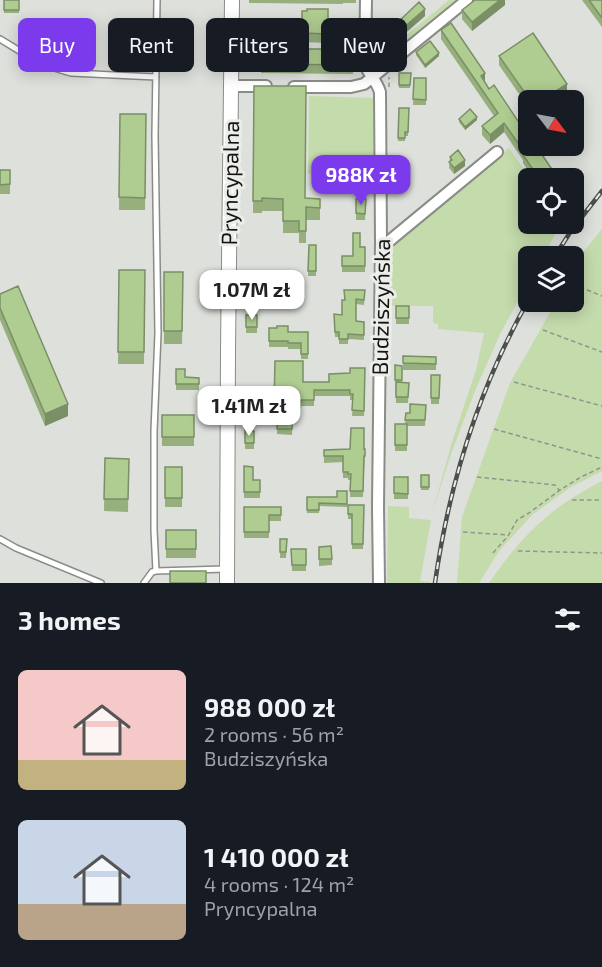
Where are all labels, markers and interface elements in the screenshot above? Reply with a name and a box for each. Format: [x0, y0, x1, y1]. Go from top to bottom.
chip: Buy [18, 18, 96, 72]
chip: Rent [108, 18, 194, 72]
chip: Filters [206, 18, 309, 72]
chip: New [321, 18, 407, 72]
north arrow [518, 90, 584, 156]
map controls [518, 90, 584, 312]
street label: Pryncypalna [215, 120, 243, 246]
pin: 988K zł [306, 155, 416, 206]
text: 988K zł [325, 162, 397, 186]
button: locate [518, 168, 584, 234]
street label: Budziszyńska [366, 238, 394, 376]
button: layers [518, 246, 584, 312]
pin: 1.07M zł [190, 270, 314, 321]
text: 1.07M zł [213, 277, 291, 301]
pin: 1.41M zł [187, 386, 311, 437]
text: 1.41M zł [211, 393, 287, 417]
icon: filters [551, 603, 584, 636]
text: 3 homes [18, 604, 121, 635]
text: 988 000 zł [204, 691, 335, 722]
icon: home [66, 694, 138, 766]
text: 2 rooms · 56 m² [204, 722, 344, 746]
text: Budziszyńska [204, 746, 328, 770]
text: 1 410 000 zł [204, 841, 349, 872]
icon: home [66, 844, 138, 916]
text: 4 rooms · 124 m² [204, 872, 354, 896]
text: Pryncypalna [204, 896, 318, 920]

